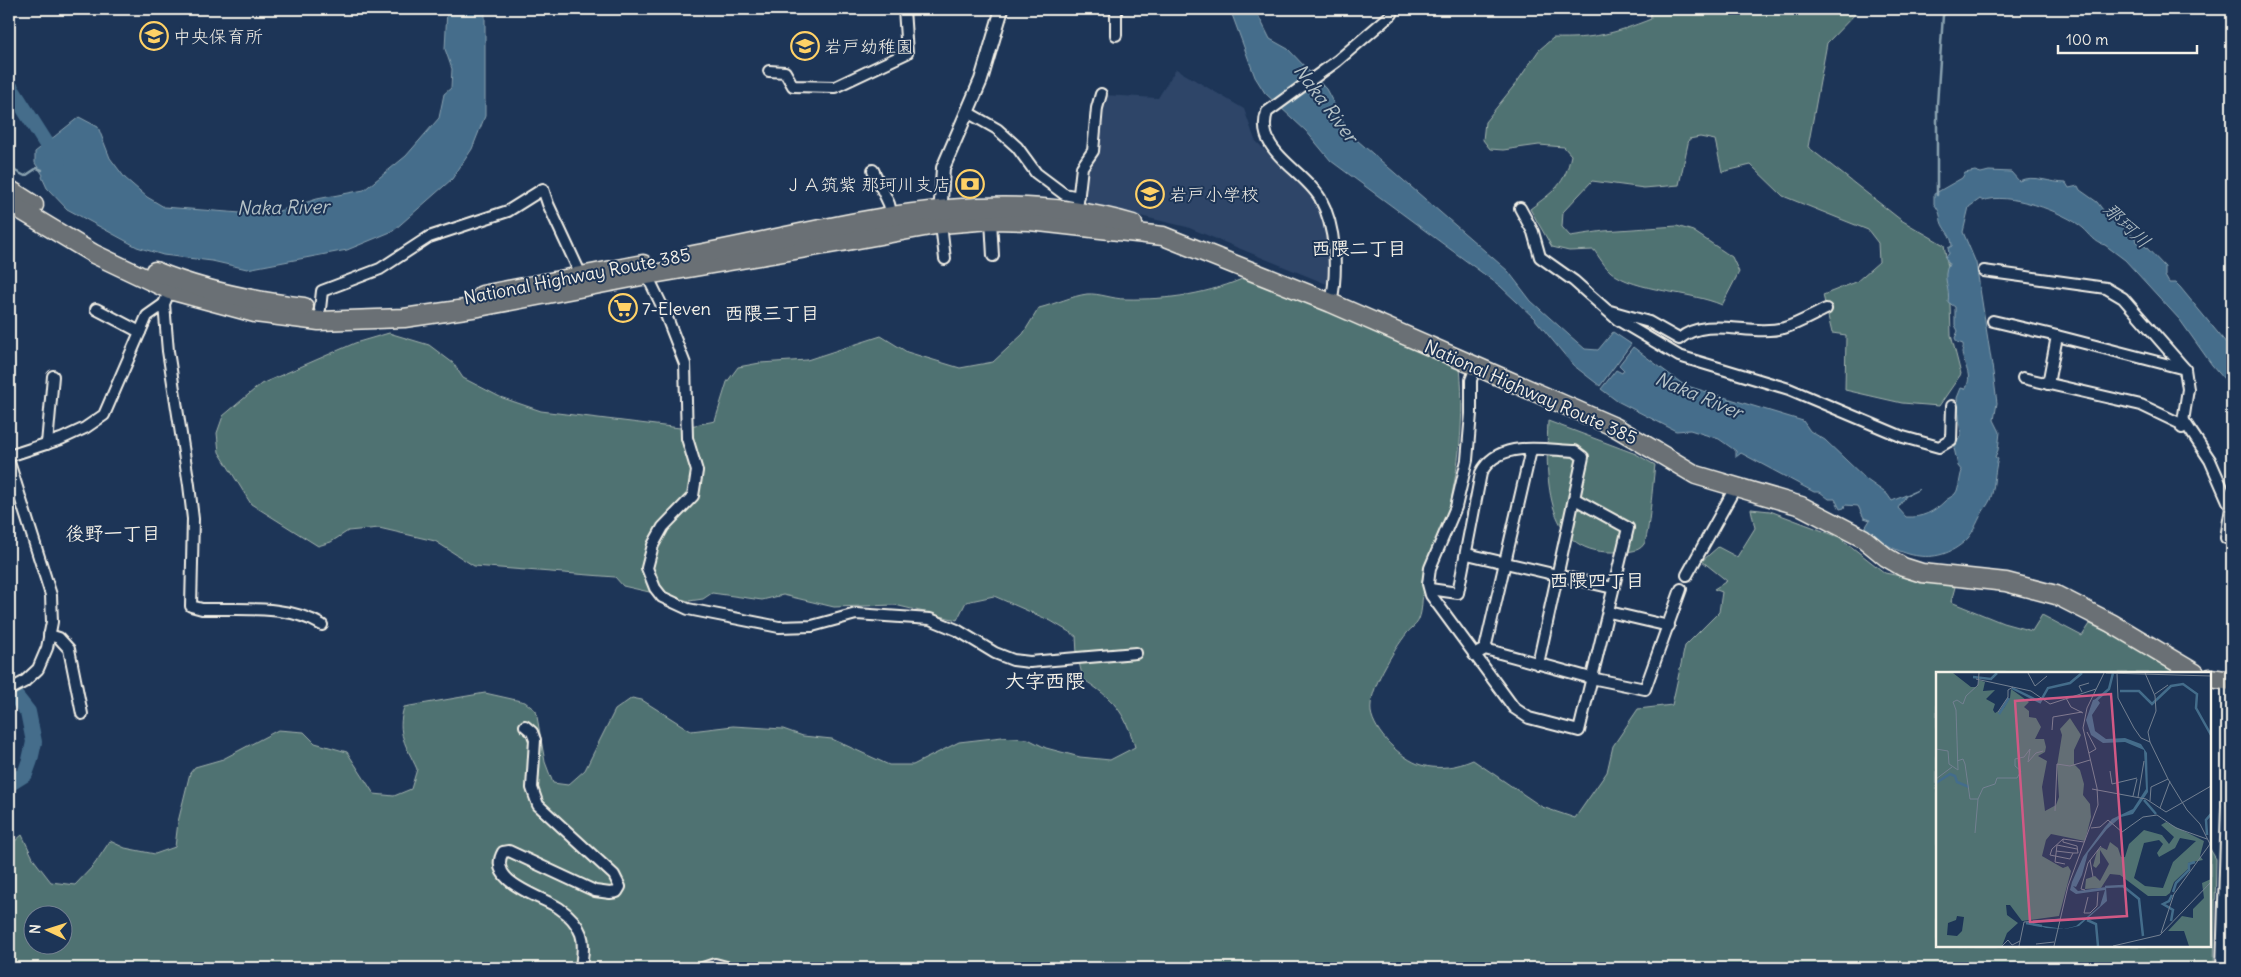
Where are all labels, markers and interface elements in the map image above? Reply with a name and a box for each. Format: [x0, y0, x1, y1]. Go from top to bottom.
school or university icon: 中央保育所 [139, 21, 169, 51]
scale bar [2058, 22, 2197, 54]
place label: 中央保育所 [173, 25, 263, 48]
text: 100 m [2066, 30, 2108, 49]
school or university icon: 岩戸幼稚園 [790, 31, 820, 61]
place label: 岩戸幼稚園 [824, 35, 914, 58]
water label: Naka River [1289, 59, 1365, 149]
bank icon: ＪＡ筑紫 那珂川支店 [955, 169, 985, 199]
place label: ＪＡ筑紫 那珂川支店 [785, 173, 951, 196]
school or university icon: 岩戸小学校 [1135, 179, 1165, 209]
place label: 岩戸小学校 [1169, 183, 1259, 206]
water label: Naka River [237, 194, 332, 220]
water label: 那珂川 [2098, 197, 2156, 253]
district label: 西隈二丁目 [1311, 236, 1407, 260]
street label: National Highway Route 385 [462, 243, 692, 309]
supermarket icon: 7-Eleven [608, 293, 638, 323]
place label: 7-Eleven [642, 297, 711, 320]
district label: 西隈三丁目 [724, 301, 820, 325]
street label: National Highway Route 385 [1421, 335, 1641, 449]
water label: Naka River [1652, 366, 1748, 425]
district label: 後野一丁目 [65, 521, 161, 545]
district label: 西隈四丁目 [1549, 568, 1645, 592]
district label: 大字西隈 [1005, 668, 1085, 693]
inset map [1936, 672, 2211, 947]
north arrow [22, 904, 72, 954]
text: N [26, 924, 44, 935]

